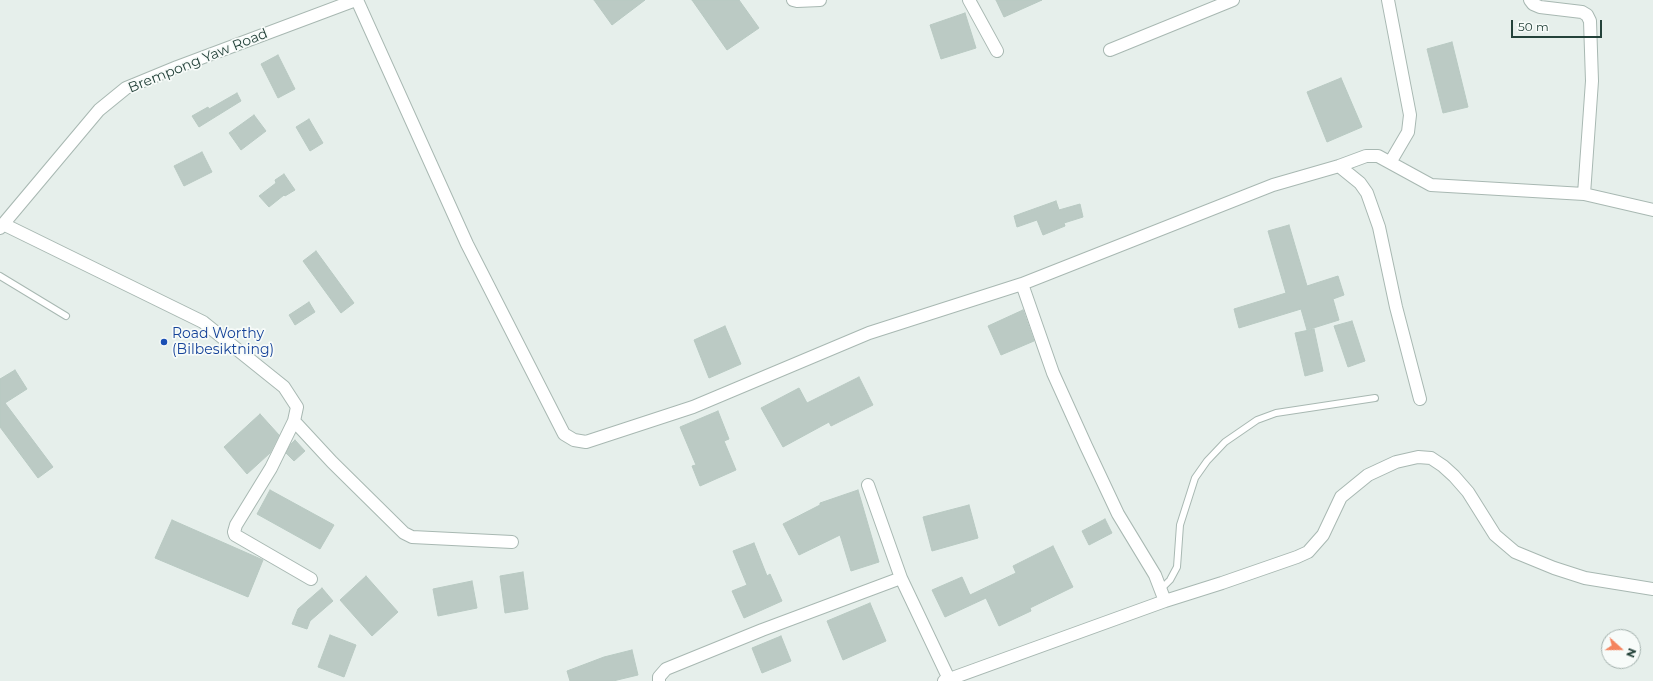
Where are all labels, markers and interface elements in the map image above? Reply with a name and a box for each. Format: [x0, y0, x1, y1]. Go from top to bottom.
scale bar [1513, 12, 1604, 38]
text: 50 m [1518, 19, 1549, 34]
street label: Brempong Yaw Road [126, 25, 270, 97]
place label: Road Worthy (Bilbesiktning) [172, 326, 274, 358]
marker: Road Worthy (Bilbesiktning) [159, 337, 169, 347]
north arrow [1601, 629, 1641, 669]
text: N [1623, 646, 1639, 660]

